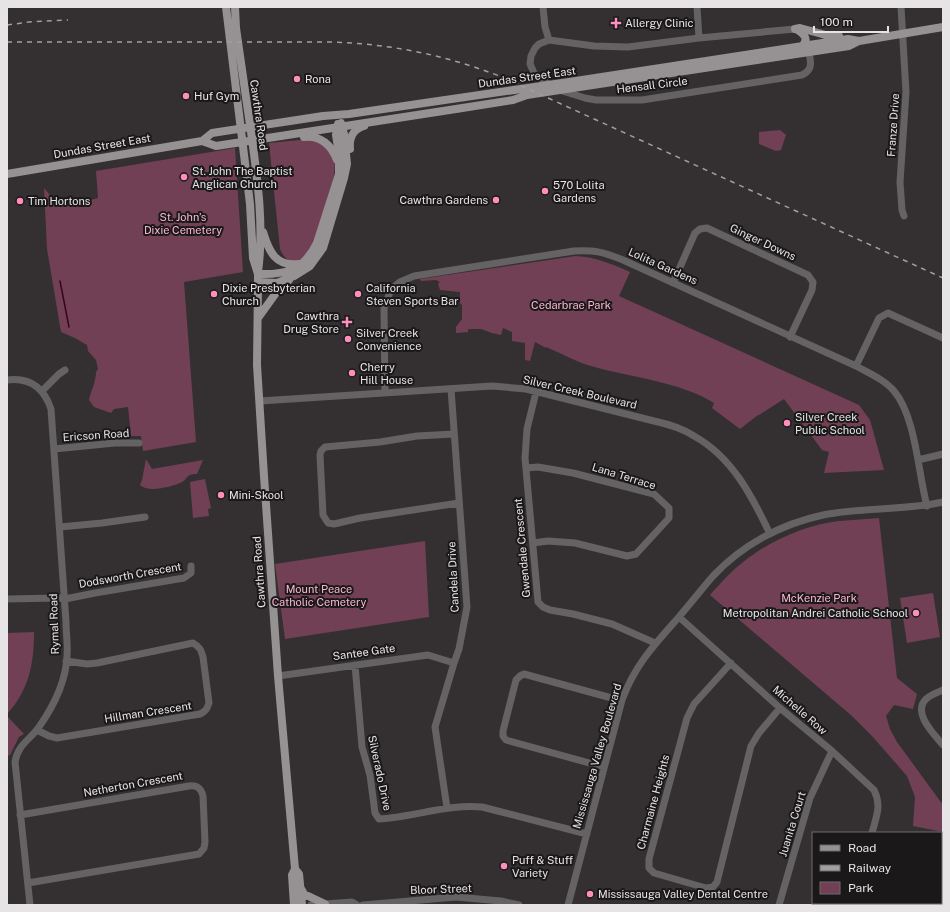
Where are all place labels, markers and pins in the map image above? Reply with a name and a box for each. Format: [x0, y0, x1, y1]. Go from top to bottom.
marker: Allergy Clinic [610, 17, 622, 29]
place label: Allergy Clinic [625, 17, 693, 29]
place label: Rona [305, 73, 331, 85]
marker: Rona [292, 74, 302, 84]
place label: Huf Gym [194, 90, 239, 102]
marker: Huf Gym [181, 91, 191, 101]
place label: St. John The Baptist Anglican Church [192, 165, 293, 190]
marker: St. John The Baptist Anglican Church [179, 172, 189, 182]
place label: 570 Lolita Gardens [553, 179, 605, 204]
marker: 570 Lolita Gardens [540, 186, 550, 196]
place label: Cawthra Gardens [400, 194, 488, 206]
place label: Tim Hortons [28, 195, 91, 207]
marker: Cawthra Gardens [491, 195, 501, 205]
marker: Tim Hortons [15, 196, 25, 206]
place label: Dixie Presbyterian Church [222, 282, 315, 307]
place label: California Steven Sports Bar [366, 282, 459, 307]
marker: Dixie Presbyterian Church [209, 289, 219, 299]
marker: California Steven Sports Bar [353, 289, 363, 299]
place label: Cawthra Drug Store [283, 310, 339, 335]
marker: Cawthra Drug Store [342, 317, 352, 327]
place label: Silver Creek Convenience [356, 327, 421, 352]
marker: Silver Creek Convenience [343, 334, 353, 344]
place label: Cherry Hill House [360, 361, 413, 386]
marker: Cherry Hill House [347, 368, 357, 378]
place label: Silver Creek Public School [795, 411, 865, 436]
marker: Silver Creek Public School [782, 418, 792, 428]
place label: Mini-Skool [229, 489, 284, 501]
marker: Mini-Skool [216, 490, 226, 500]
place label: Metropolitan Andrei Catholic School [723, 607, 908, 619]
marker: Metropolitan Andrei Catholic School [911, 608, 921, 618]
place label: Puff & Stuff Variety [512, 854, 574, 879]
marker: Puff & Stuff Variety [499, 861, 509, 871]
place label: Mississauga Valley Dental Centre [598, 888, 768, 900]
marker: Mississauga Valley Dental Centre [585, 889, 595, 899]

